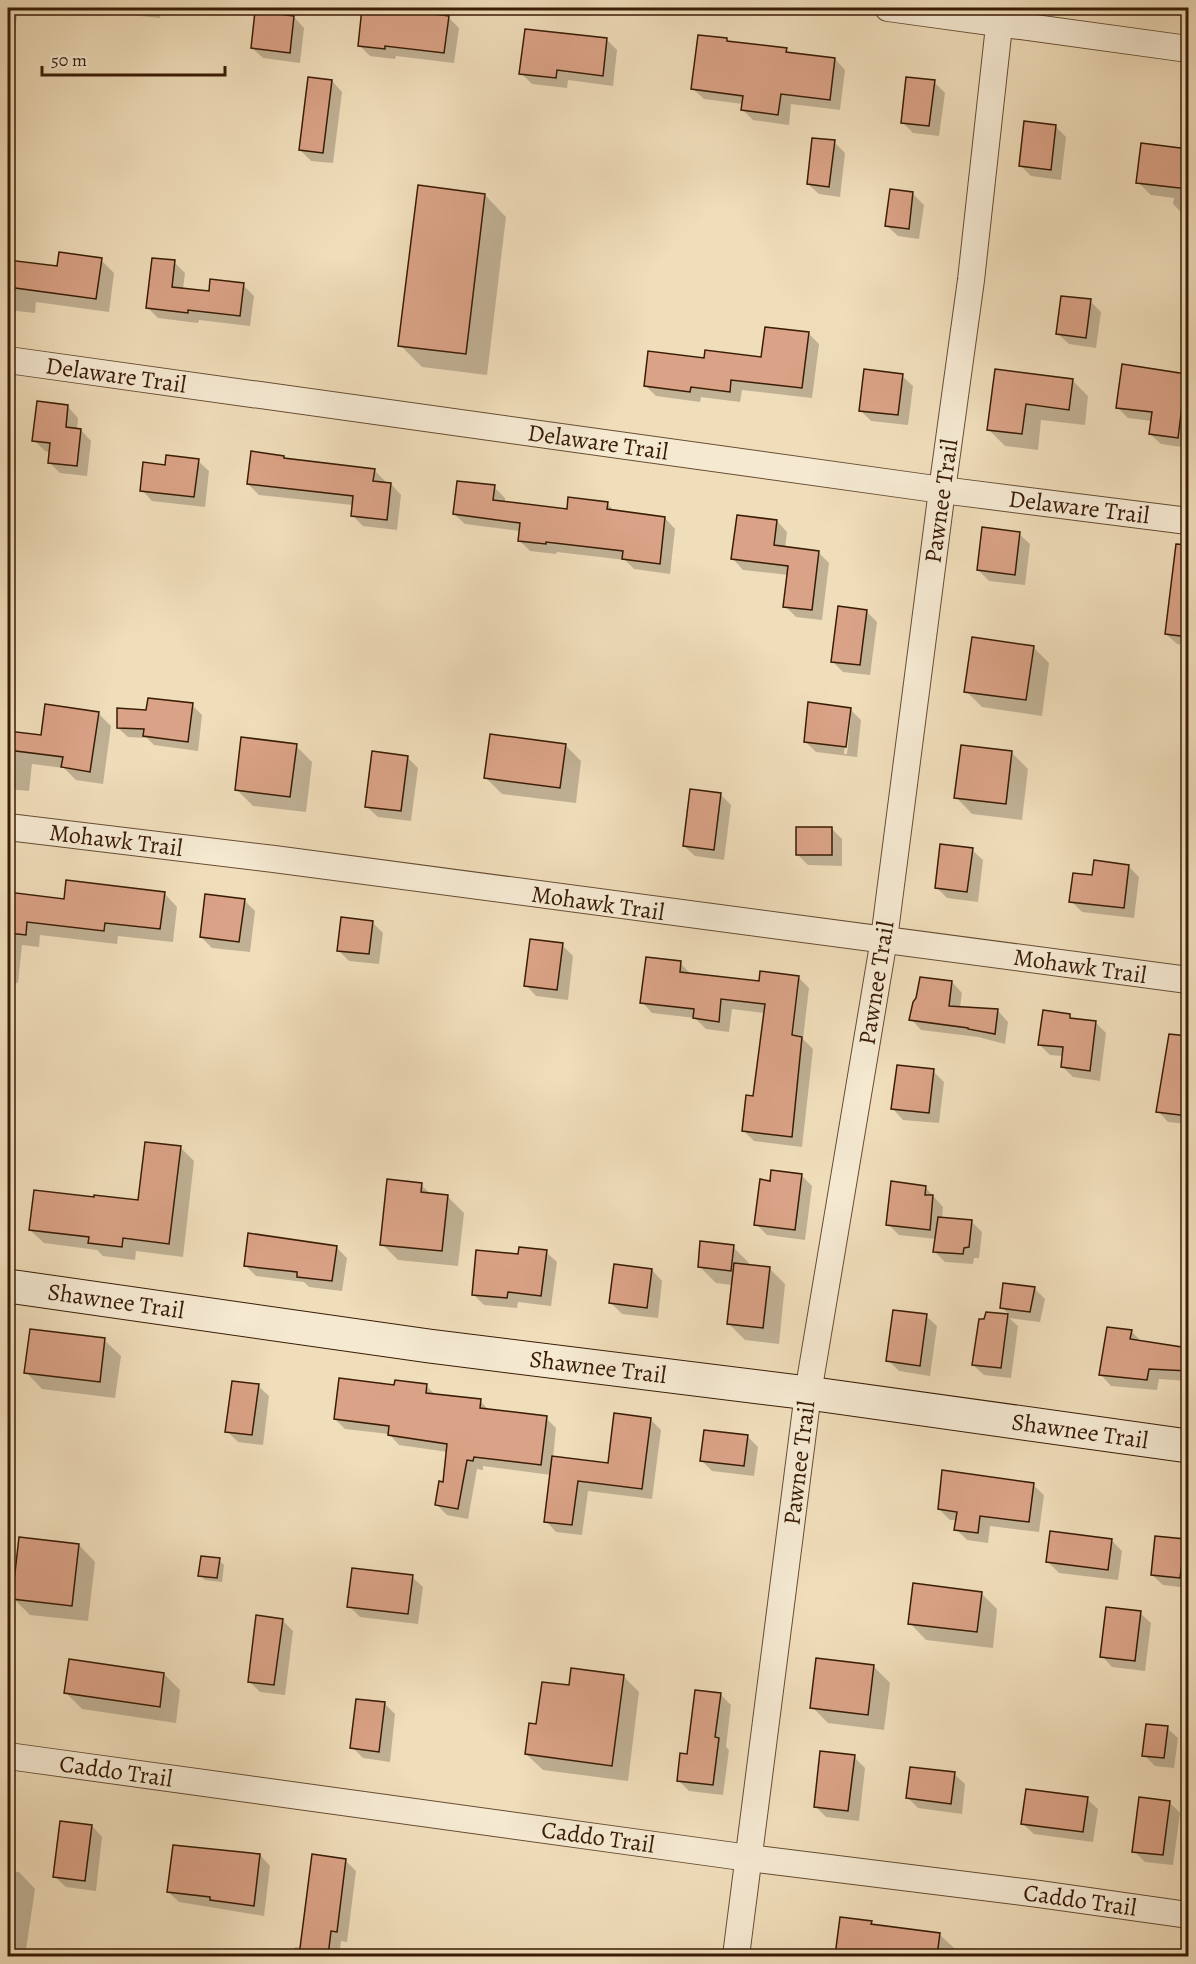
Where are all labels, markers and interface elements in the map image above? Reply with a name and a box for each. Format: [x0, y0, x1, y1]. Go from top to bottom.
scale bar [42, 39, 225, 77]
text: 50 m [51, 48, 87, 72]
street label: Delaware Trail [44, 349, 188, 401]
street label: Delaware Trail [526, 416, 670, 468]
street label: Pawnee Trail [916, 437, 966, 565]
street label: Delaware Trail [1007, 482, 1151, 532]
street label: Mohawk Trail [48, 816, 185, 864]
street label: Mohawk Trail [529, 878, 667, 928]
street label: Pawnee Trail [850, 919, 902, 1047]
street label: Mohawk Trail [1011, 941, 1149, 991]
street label: Shawnee Trail [46, 1276, 186, 1326]
street label: Shawnee Trail [528, 1343, 668, 1391]
street label: Pawnee Trail [776, 1399, 823, 1527]
street label: Shawnee Trail [1010, 1406, 1150, 1456]
street label: Caddo Trail [57, 1747, 175, 1795]
street label: Caddo Trail [539, 1813, 657, 1861]
street label: Caddo Trail [1021, 1876, 1139, 1924]

